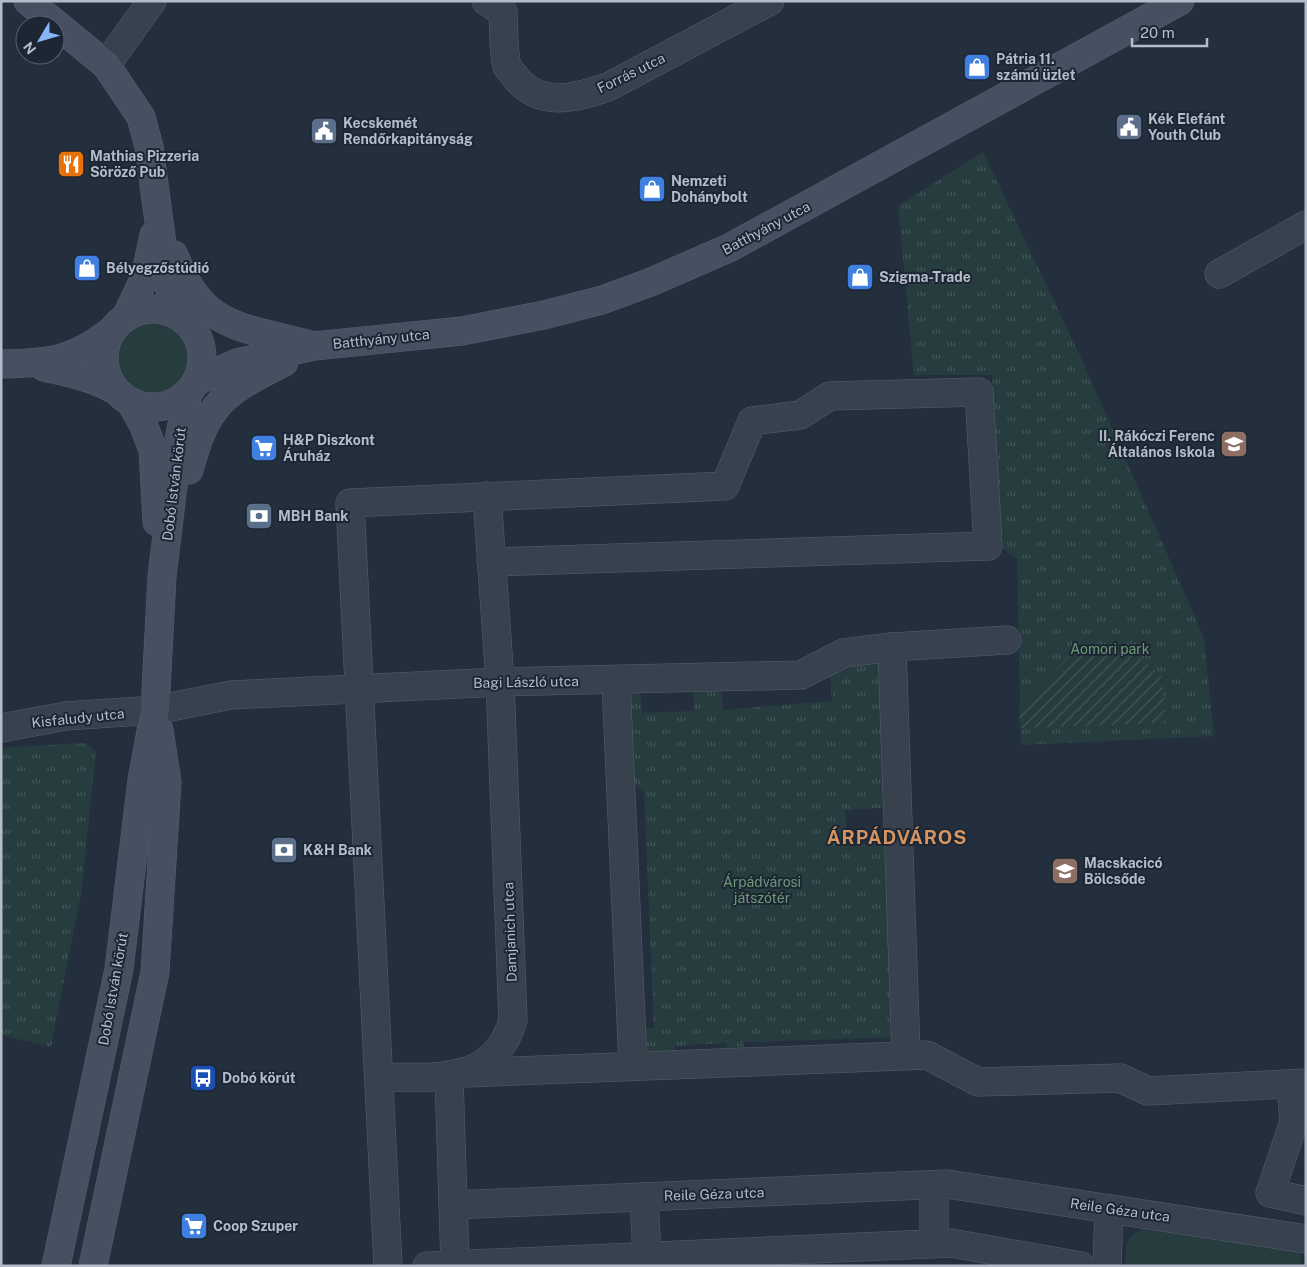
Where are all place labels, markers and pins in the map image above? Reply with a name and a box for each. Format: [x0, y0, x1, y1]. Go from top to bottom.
place label: Pátria 11. számú üzlet [996, 51, 1076, 83]
shop icon: Pátria 11. számú üzlet [962, 52, 992, 82]
place label: Kék Elefánt Youth Club [1148, 111, 1225, 143]
public building icon: Kék Elefánt Youth Club [1114, 112, 1144, 142]
place label: Kecskemét Rendőrkapitányság [343, 115, 473, 147]
public building icon: Kecskemét Rendőrkapitányság [309, 116, 339, 146]
place label: Mathias Pizzeria Söröző Pub [90, 148, 199, 180]
restaurant icon: Mathias Pizzeria Söröző Pub [56, 149, 86, 179]
place label: Nemzeti Dohánybolt [671, 173, 748, 205]
shop icon: Nemzeti Dohánybolt [637, 174, 667, 204]
shop icon: Bélyegzőstúdió [72, 253, 102, 283]
place label: Bélyegzőstúdió [106, 260, 209, 276]
shop icon: Szigma-Trade [845, 262, 875, 292]
place label: Szigma-Trade [879, 269, 971, 285]
place label: II. Rákóczi Ferenc Általános Iskola [1099, 428, 1215, 460]
school or university icon: II. Rákóczi Ferenc Általános Iskola [1219, 429, 1249, 459]
place label: H&P Diszkont Áruház [283, 432, 375, 464]
supermarket icon: H&P Diszkont Áruház [249, 433, 279, 463]
bank icon: MBH Bank [244, 501, 274, 531]
place label: MBH Bank [278, 508, 349, 524]
bank icon: K&H Bank [269, 835, 299, 865]
place label: K&H Bank [303, 842, 372, 858]
place label: Macskacicó Bölcsőde [1084, 855, 1163, 887]
school or university icon: Macskacicó Bölcsőde [1050, 856, 1080, 886]
bus stop icon: Dobó körút [188, 1063, 218, 1093]
place label: Dobó körút [222, 1070, 296, 1086]
supermarket icon: Coop Szuper [179, 1211, 209, 1241]
place label: Coop Szuper [213, 1218, 298, 1234]

